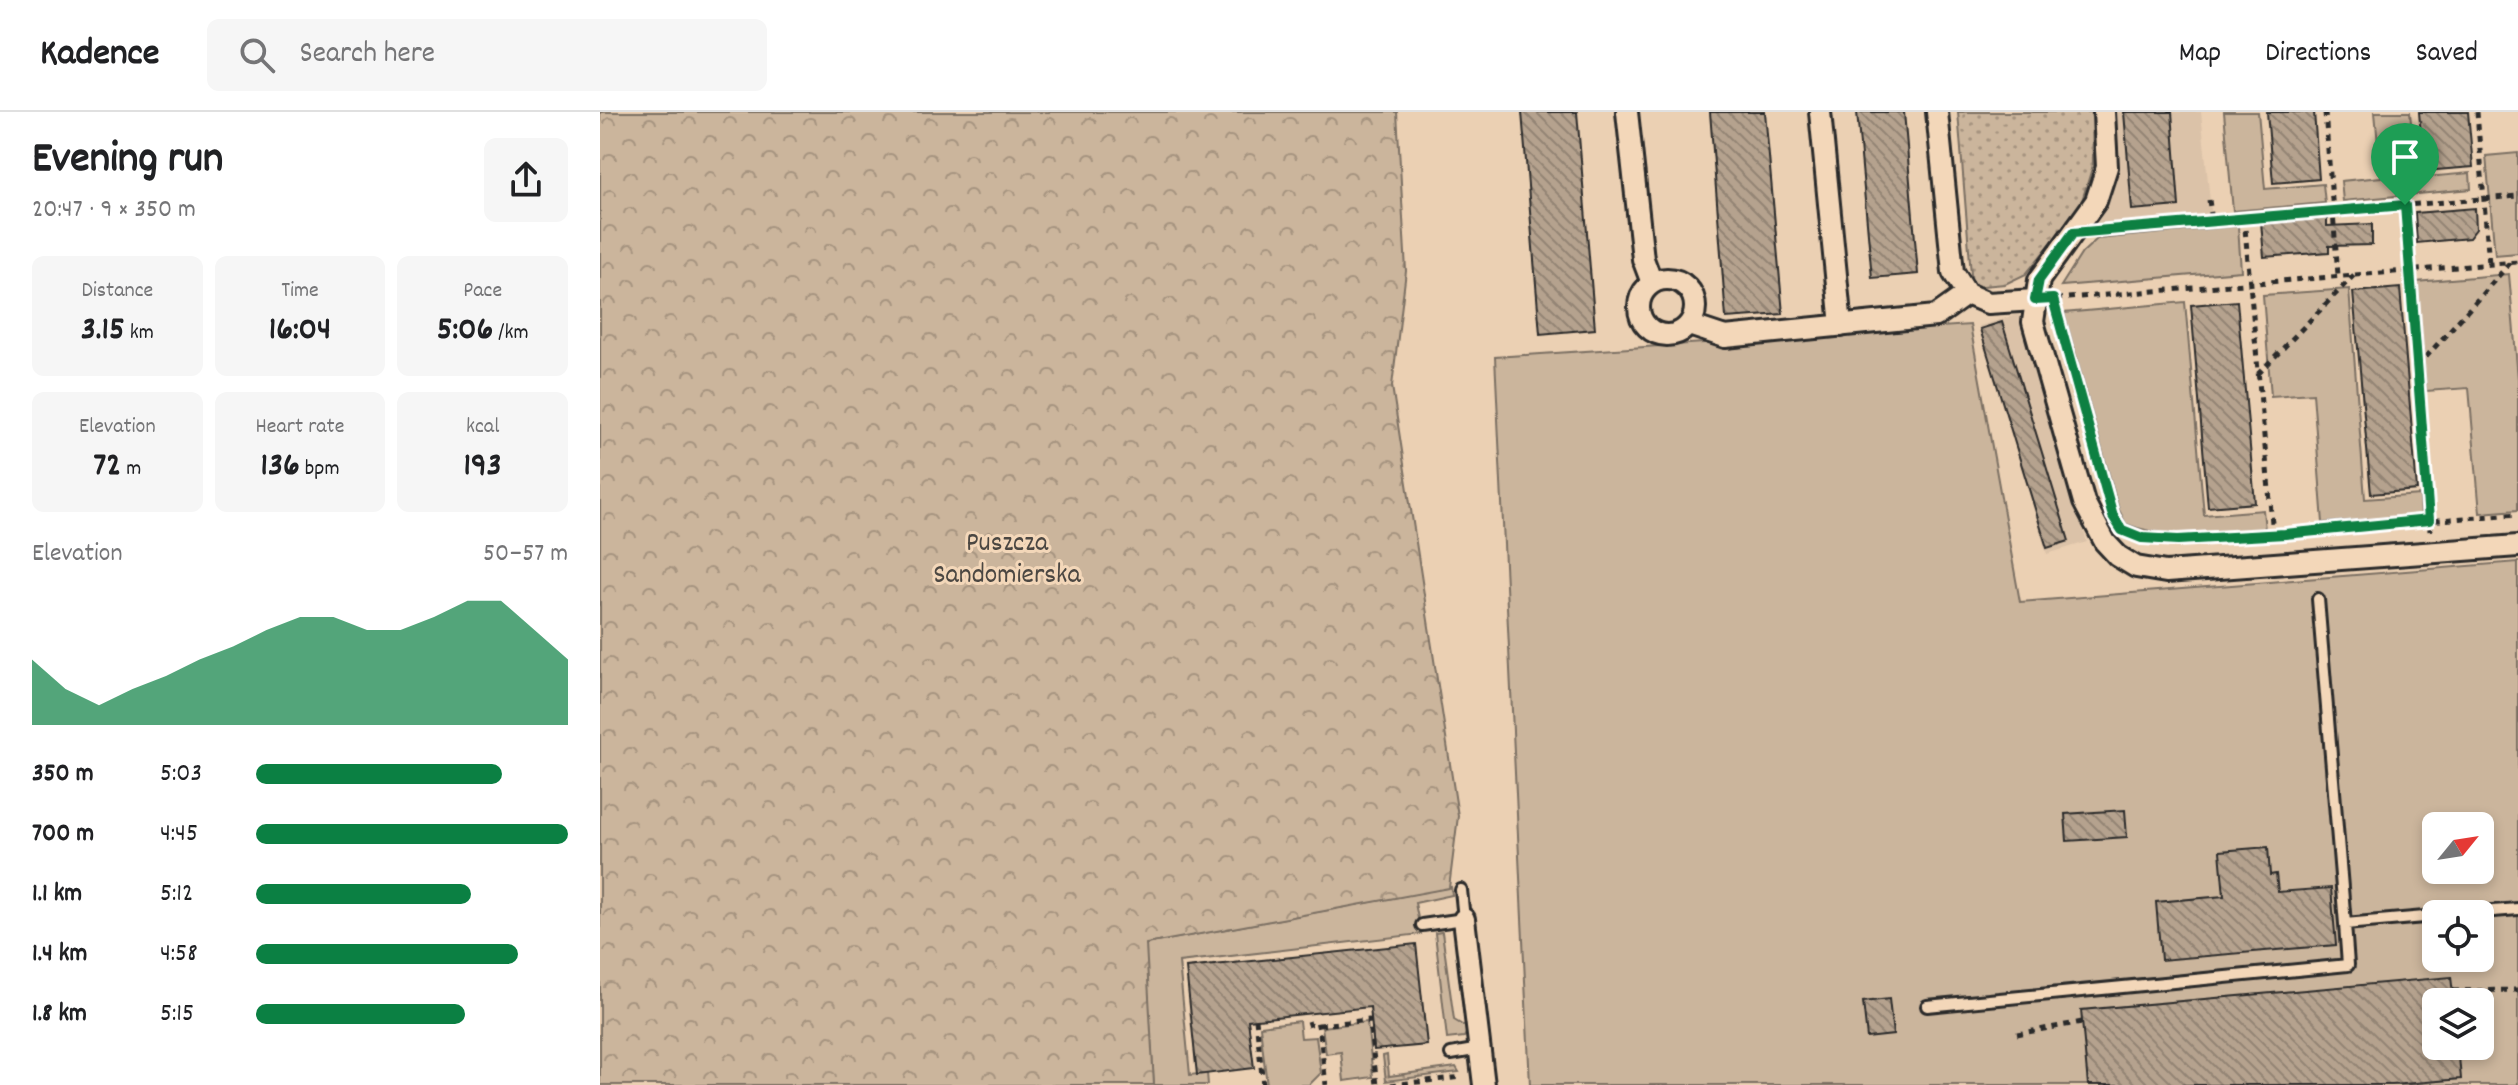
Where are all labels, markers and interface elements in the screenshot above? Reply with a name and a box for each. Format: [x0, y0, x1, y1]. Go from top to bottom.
search box [207, 19, 767, 91]
text: Kadence [40, 28, 159, 83]
icon: search [235, 33, 279, 77]
text: Search here [299, 34, 435, 77]
text: Map [2179, 35, 2221, 75]
text: Directions [2265, 35, 2371, 75]
text: Saved [2415, 35, 2478, 75]
pin [2371, 123, 2439, 205]
text: Evening run [32, 130, 223, 193]
icon: arrive [2383, 135, 2427, 179]
button: share [484, 138, 568, 222]
text: 20:47 · 9 × 350 m [32, 192, 196, 229]
text: Distance [81, 276, 153, 307]
text: Time [281, 276, 319, 307]
text: Pace [463, 276, 502, 307]
text: 3.15 [81, 307, 125, 356]
text: 16:04 [269, 307, 331, 356]
text: 5:06 [437, 307, 493, 356]
text: km [125, 318, 154, 349]
text: /km [493, 318, 529, 349]
text: Elevation [79, 412, 156, 443]
text: Heart rate [256, 412, 344, 443]
text: kcal [466, 412, 499, 443]
text: 72 [93, 443, 121, 492]
text: 136 [260, 443, 300, 492]
text: 193 [464, 443, 502, 492]
text: m [121, 454, 141, 485]
text: bpm [300, 454, 340, 485]
park label: Puszcza Sandomierska [933, 525, 1082, 597]
text: Elevation [32, 536, 122, 573]
text: 50–57 m [483, 536, 568, 573]
text: 350 m [32, 756, 94, 793]
text: 5:03 [160, 756, 202, 793]
north arrow [2422, 812, 2494, 884]
map controls [2422, 812, 2494, 1060]
text: 700 m [32, 816, 94, 853]
text: 4:45 [160, 816, 198, 853]
text: 1.1 km [32, 876, 82, 913]
text: 5:12 [160, 876, 193, 913]
button: locate [2422, 900, 2494, 972]
text: 1.4 km [32, 936, 87, 973]
text: 4:58 [160, 936, 198, 973]
button: layers [2422, 988, 2494, 1060]
text: 1.8 km [32, 996, 87, 1033]
text: 5:15 [160, 996, 194, 1033]

